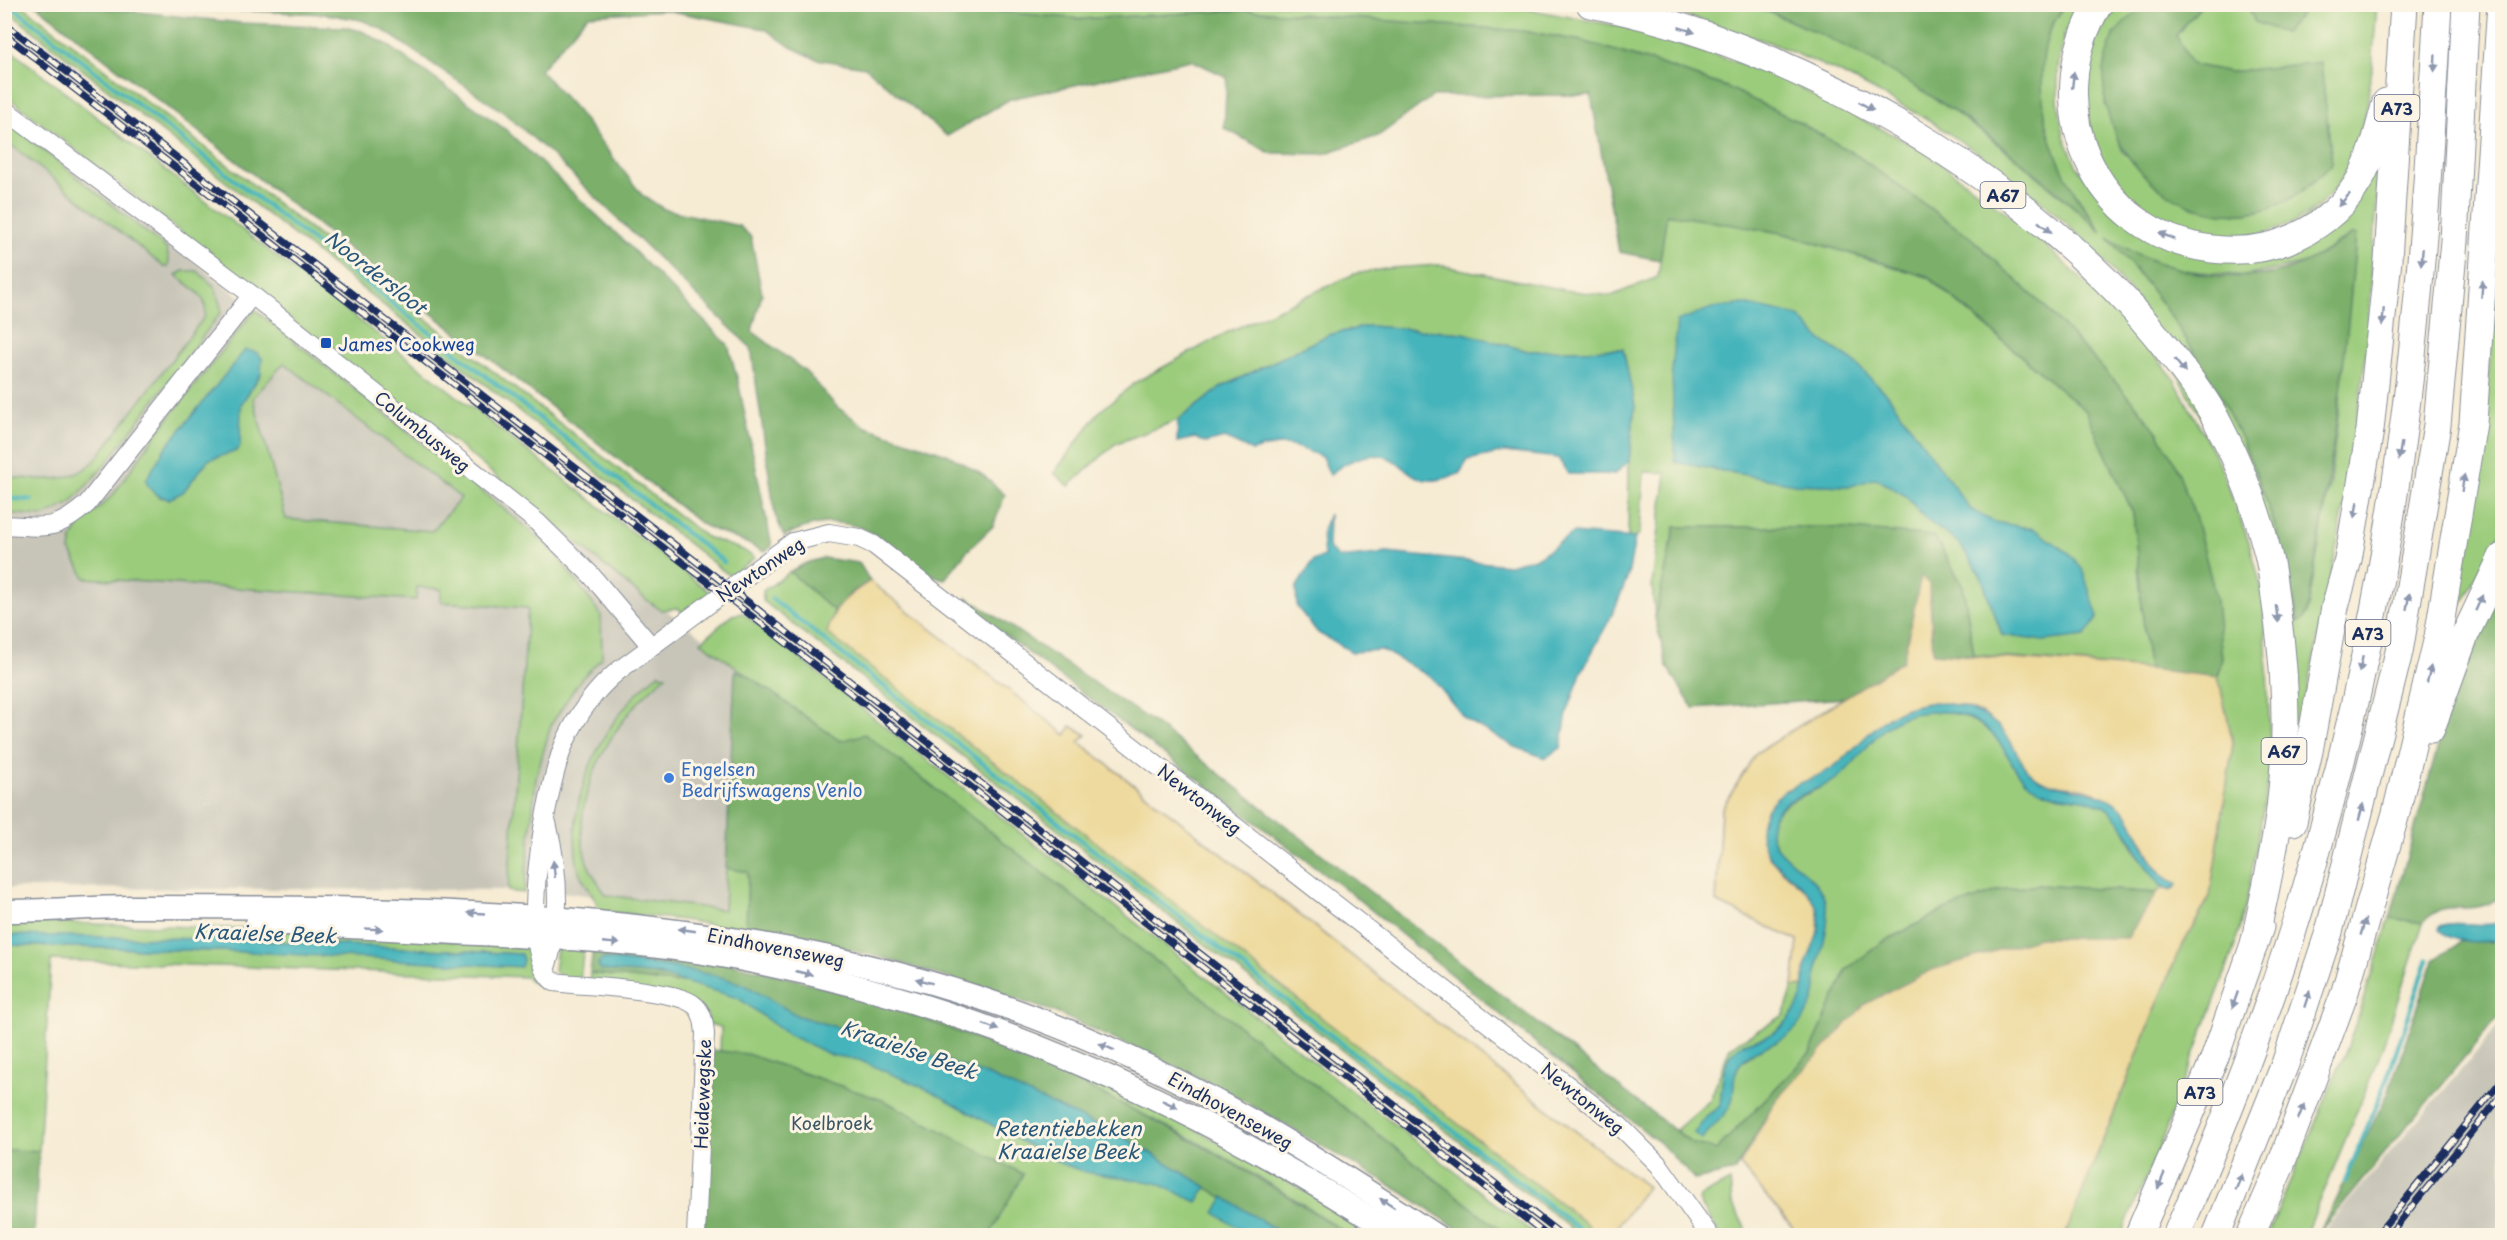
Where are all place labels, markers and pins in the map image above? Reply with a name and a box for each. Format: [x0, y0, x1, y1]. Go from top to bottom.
place label: James Cookweg [338, 330, 475, 357]
marker: James Cookweg [319, 336, 333, 350]
place label: Engelsen Bedrijfswagens Venlo [681, 755, 863, 803]
marker: Engelsen Bedrijfswagens Venlo [662, 771, 676, 785]

